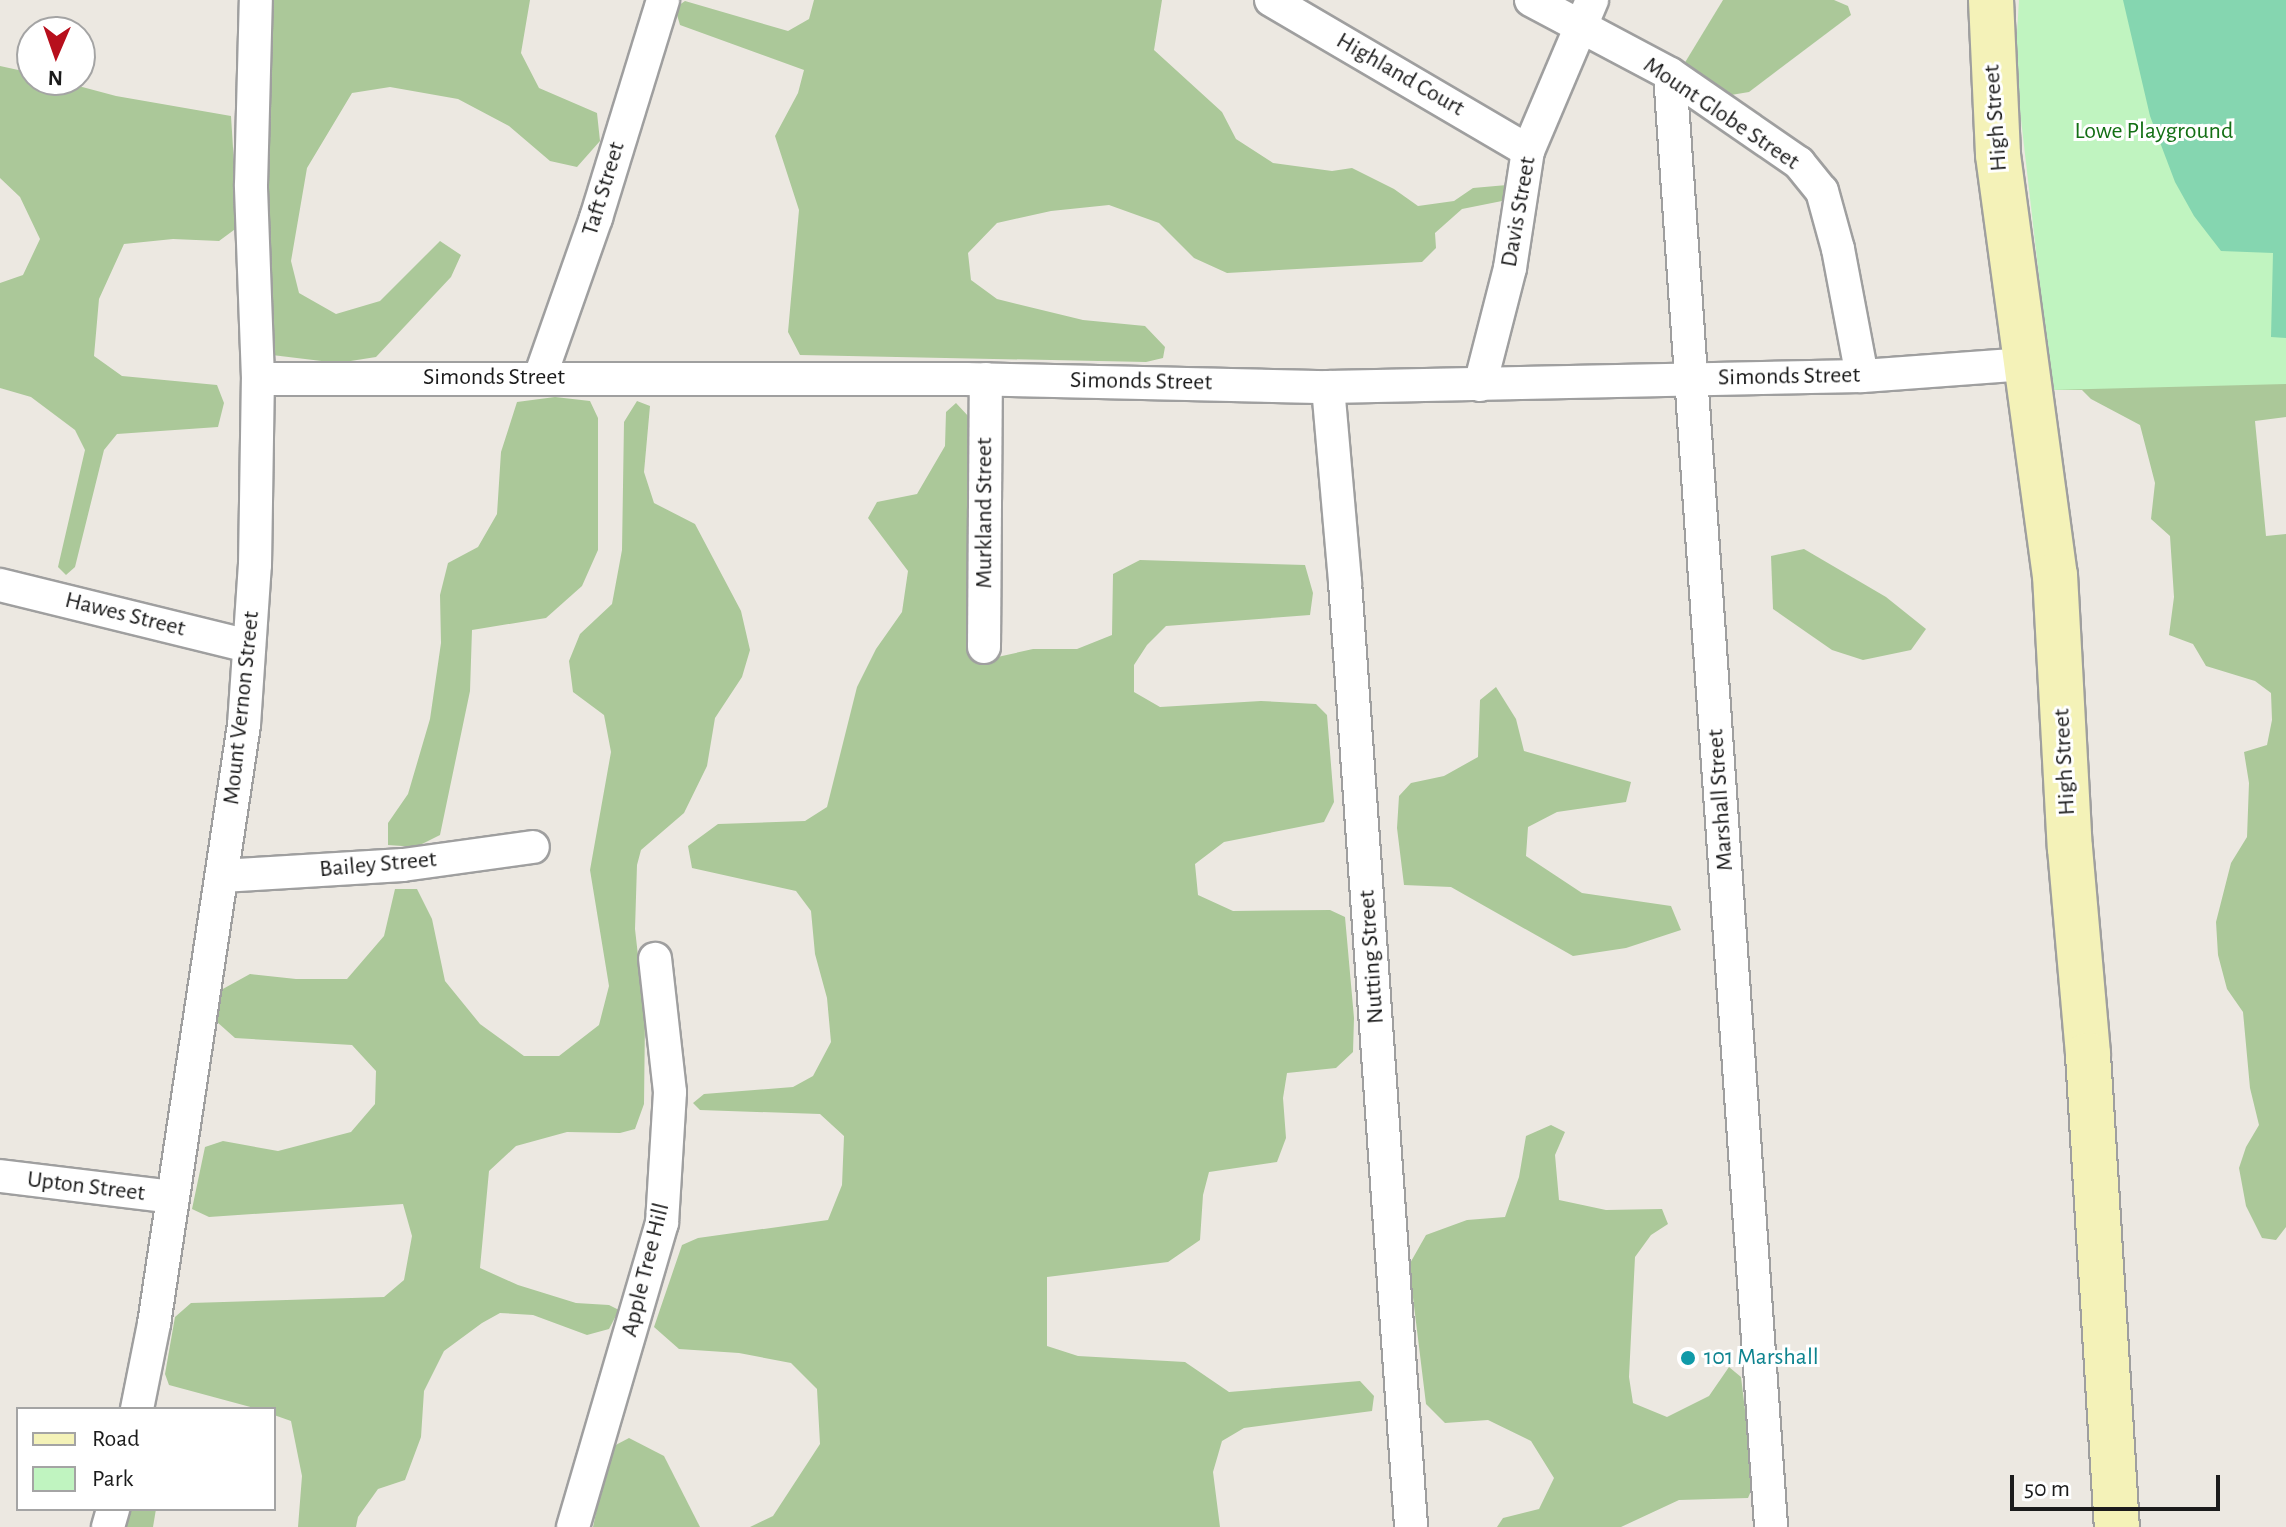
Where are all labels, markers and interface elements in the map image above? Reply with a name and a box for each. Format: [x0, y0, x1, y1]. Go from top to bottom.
north arrow [16, 16, 96, 96]
street label: Highland Court [1331, 27, 1469, 123]
street label: Mount Globe Street [1638, 51, 1804, 177]
street label: High Street [1978, 64, 2014, 172]
text: N [47, 67, 63, 89]
park label: Lowe Playground [2075, 118, 2233, 146]
street label: Taft Street [576, 139, 632, 239]
street label: Davis Street [1495, 155, 1543, 269]
street label: Simonds Street [1718, 361, 1860, 393]
street label: Simonds Street [423, 364, 565, 392]
street label: Simonds Street [1070, 366, 1212, 398]
street label: Murkland Street [971, 437, 999, 589]
street label: Hawes Street [62, 586, 188, 644]
street label: Mount Vernon Street [218, 610, 266, 806]
street label: High Street [2048, 708, 2082, 816]
street label: Marshall Street [1702, 728, 1740, 872]
street label: Bailey Street [318, 846, 438, 884]
street label: Nutting Street [1353, 889, 1391, 1025]
street label: Upton Street [25, 1165, 147, 1209]
street label: Apple Tree Hill [615, 1200, 677, 1340]
place label: 101 Marshall [1704, 1344, 1819, 1372]
marker: 101 Marshall [1679, 1349, 1697, 1367]
legend [16, 1407, 276, 1511]
text: Road [92, 1427, 140, 1451]
scale bar [2014, 1459, 2224, 1509]
text: Park [92, 1467, 133, 1491]
text: 50 m [2024, 1477, 2070, 1501]

